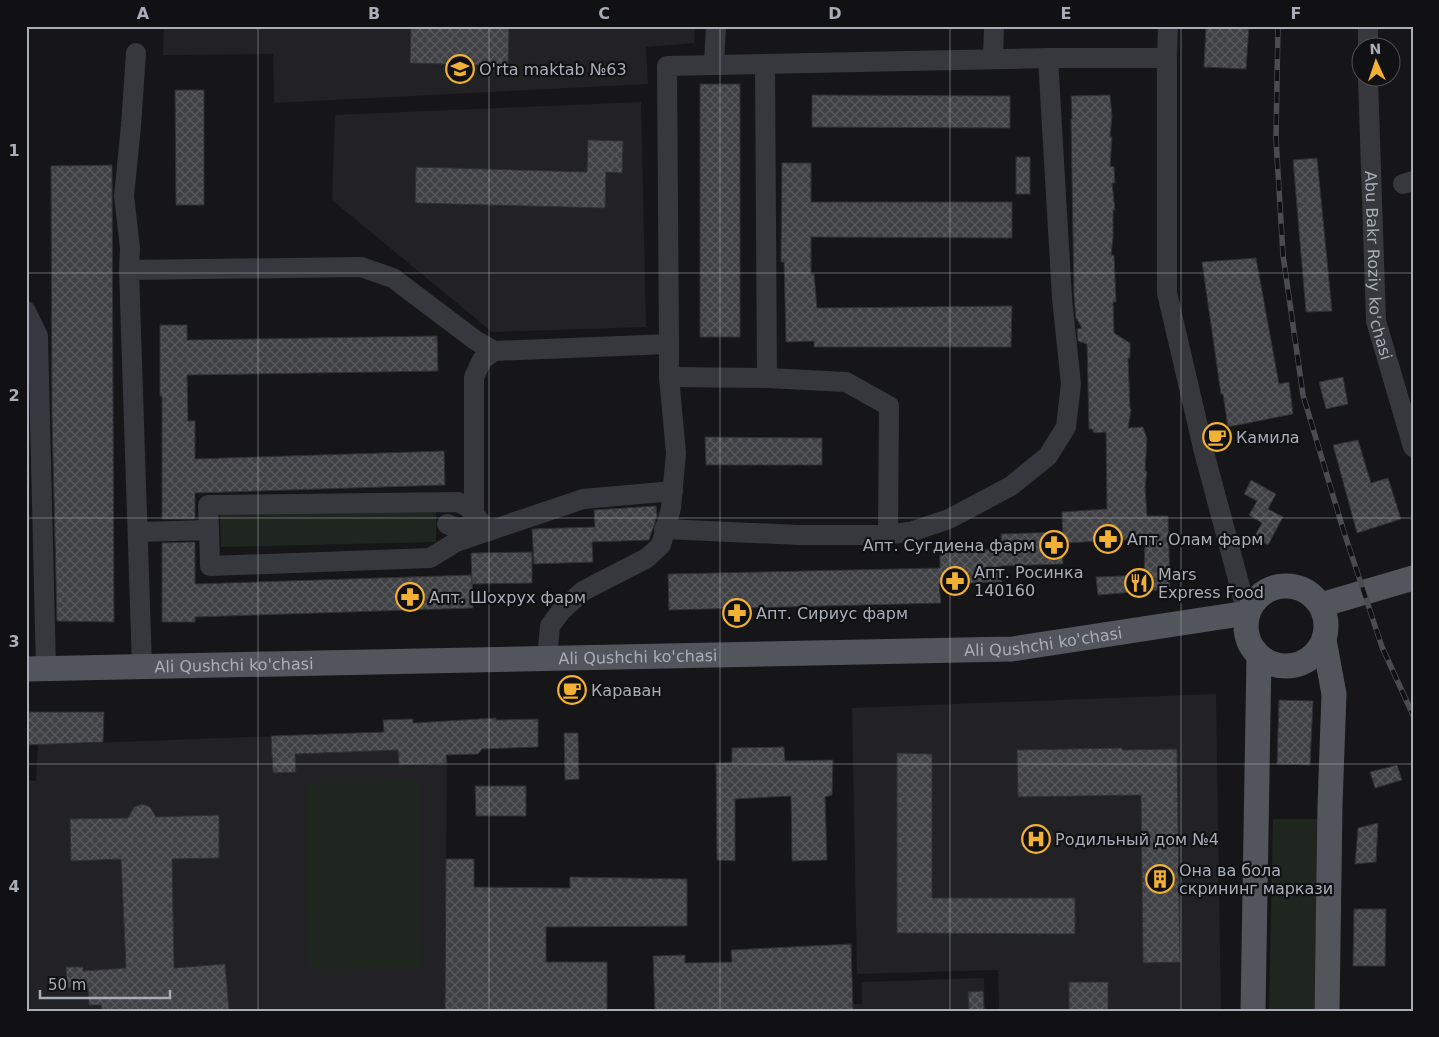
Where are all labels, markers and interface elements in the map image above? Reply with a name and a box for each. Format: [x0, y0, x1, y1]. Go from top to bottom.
text: A [137, 4, 150, 23]
text: B [368, 4, 380, 23]
text: C [598, 4, 610, 23]
text: D [828, 4, 842, 23]
text: E [1061, 4, 1071, 23]
text: F [1291, 4, 1301, 23]
north arrow [1352, 38, 1402, 88]
text: N [1369, 41, 1382, 57]
school or university icon: O'rta maktab №63 [445, 54, 475, 84]
place label: O'rta maktab №63 [479, 60, 627, 79]
text: 1 [8, 141, 20, 160]
street label: Abu Bakr Roziy ko'chasi [1361, 171, 1396, 362]
text: 2 [8, 386, 20, 405]
cafe icon: Камила [1202, 422, 1232, 452]
place label: Камила [1236, 428, 1300, 447]
pharmacy icon: Апт. Олам фарм [1093, 524, 1123, 554]
pharmacy icon: Апт. Сугдиена фарм [1039, 530, 1069, 560]
place label: Апт. Олам фарм [1127, 530, 1263, 549]
place label: Апт. Сугдиена фарм [863, 536, 1035, 555]
place label: Апт. Росинка 140160 [974, 563, 1083, 600]
place label: Mars Express Food [1158, 565, 1264, 602]
pharmacy icon: Апт. Росинка 140160 [940, 566, 970, 596]
restaurant icon: Mars Express Food [1124, 568, 1154, 598]
pharmacy icon: Апт. Шохрух фарм [395, 582, 425, 612]
place label: Апт. Шохрух фарм [429, 588, 586, 607]
pharmacy icon: Апт. Сириус фарм [722, 598, 752, 628]
place label: Апт. Сириус фарм [756, 604, 908, 623]
street label: Ali Qushchi ko'chasi [964, 623, 1124, 660]
text: 3 [8, 632, 20, 651]
street label: Ali Qushchi ko'chasi [558, 646, 718, 668]
street label: Ali Qushchi ko'chasi [154, 654, 314, 676]
cafe icon: Караван [557, 675, 587, 705]
place label: Караван [591, 681, 662, 700]
hospital icon: Родильный дом №4 [1021, 824, 1051, 854]
place label: Родильный дом №4 [1055, 830, 1219, 849]
place label: Она ва бола скрининг маркази [1179, 861, 1333, 898]
building icon: Она ва бола скрининг маркази [1145, 864, 1175, 894]
text: 4 [8, 877, 20, 896]
scale bar [40, 967, 170, 999]
text: 50 m [48, 976, 86, 994]

